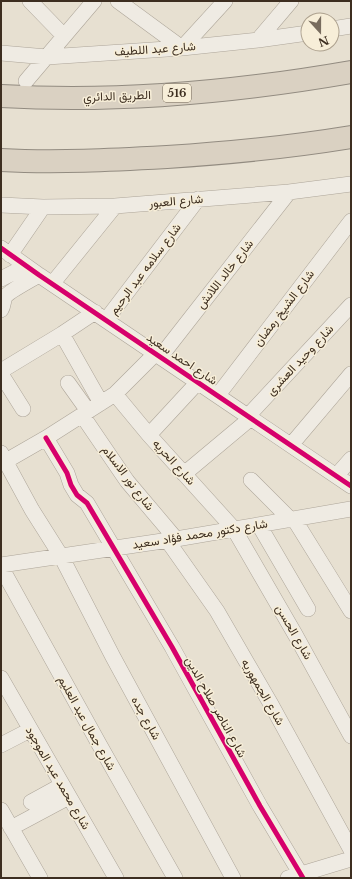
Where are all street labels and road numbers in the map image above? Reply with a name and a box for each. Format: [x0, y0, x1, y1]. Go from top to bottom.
street label: شارع عبد اللطيف [114, 38, 196, 61]
road number: 516 [163, 84, 191, 102]
street label: الطريق الدائري [83, 87, 151, 107]
street label: شارع العبور [147, 191, 204, 212]
street label: شارع سلامه عبد الرحيم [105, 220, 185, 319]
street label: شارع خالد اللانش [193, 236, 258, 313]
street label: شارع الشيخ رمضان [250, 267, 319, 350]
street label: شارع وحيد العشرى [263, 321, 338, 400]
street label: شارع احمد سعيد [143, 329, 221, 389]
street label: شارع الحريه [148, 436, 199, 489]
street label: شارع نور الاسلام [98, 442, 158, 514]
street label: شارع دكتور محمد فؤاد سعيد [131, 515, 269, 554]
street label: شارع الحسن [271, 602, 316, 663]
street label: شارع الناصر صلاح الدين [181, 654, 250, 761]
street label: شارع الجمهوريه [237, 656, 288, 729]
street label: شارع جمال عبد العليم [53, 673, 120, 774]
street label: شارع جده [127, 693, 165, 743]
street label: شارع محمد عبد الموجود [21, 723, 94, 833]

